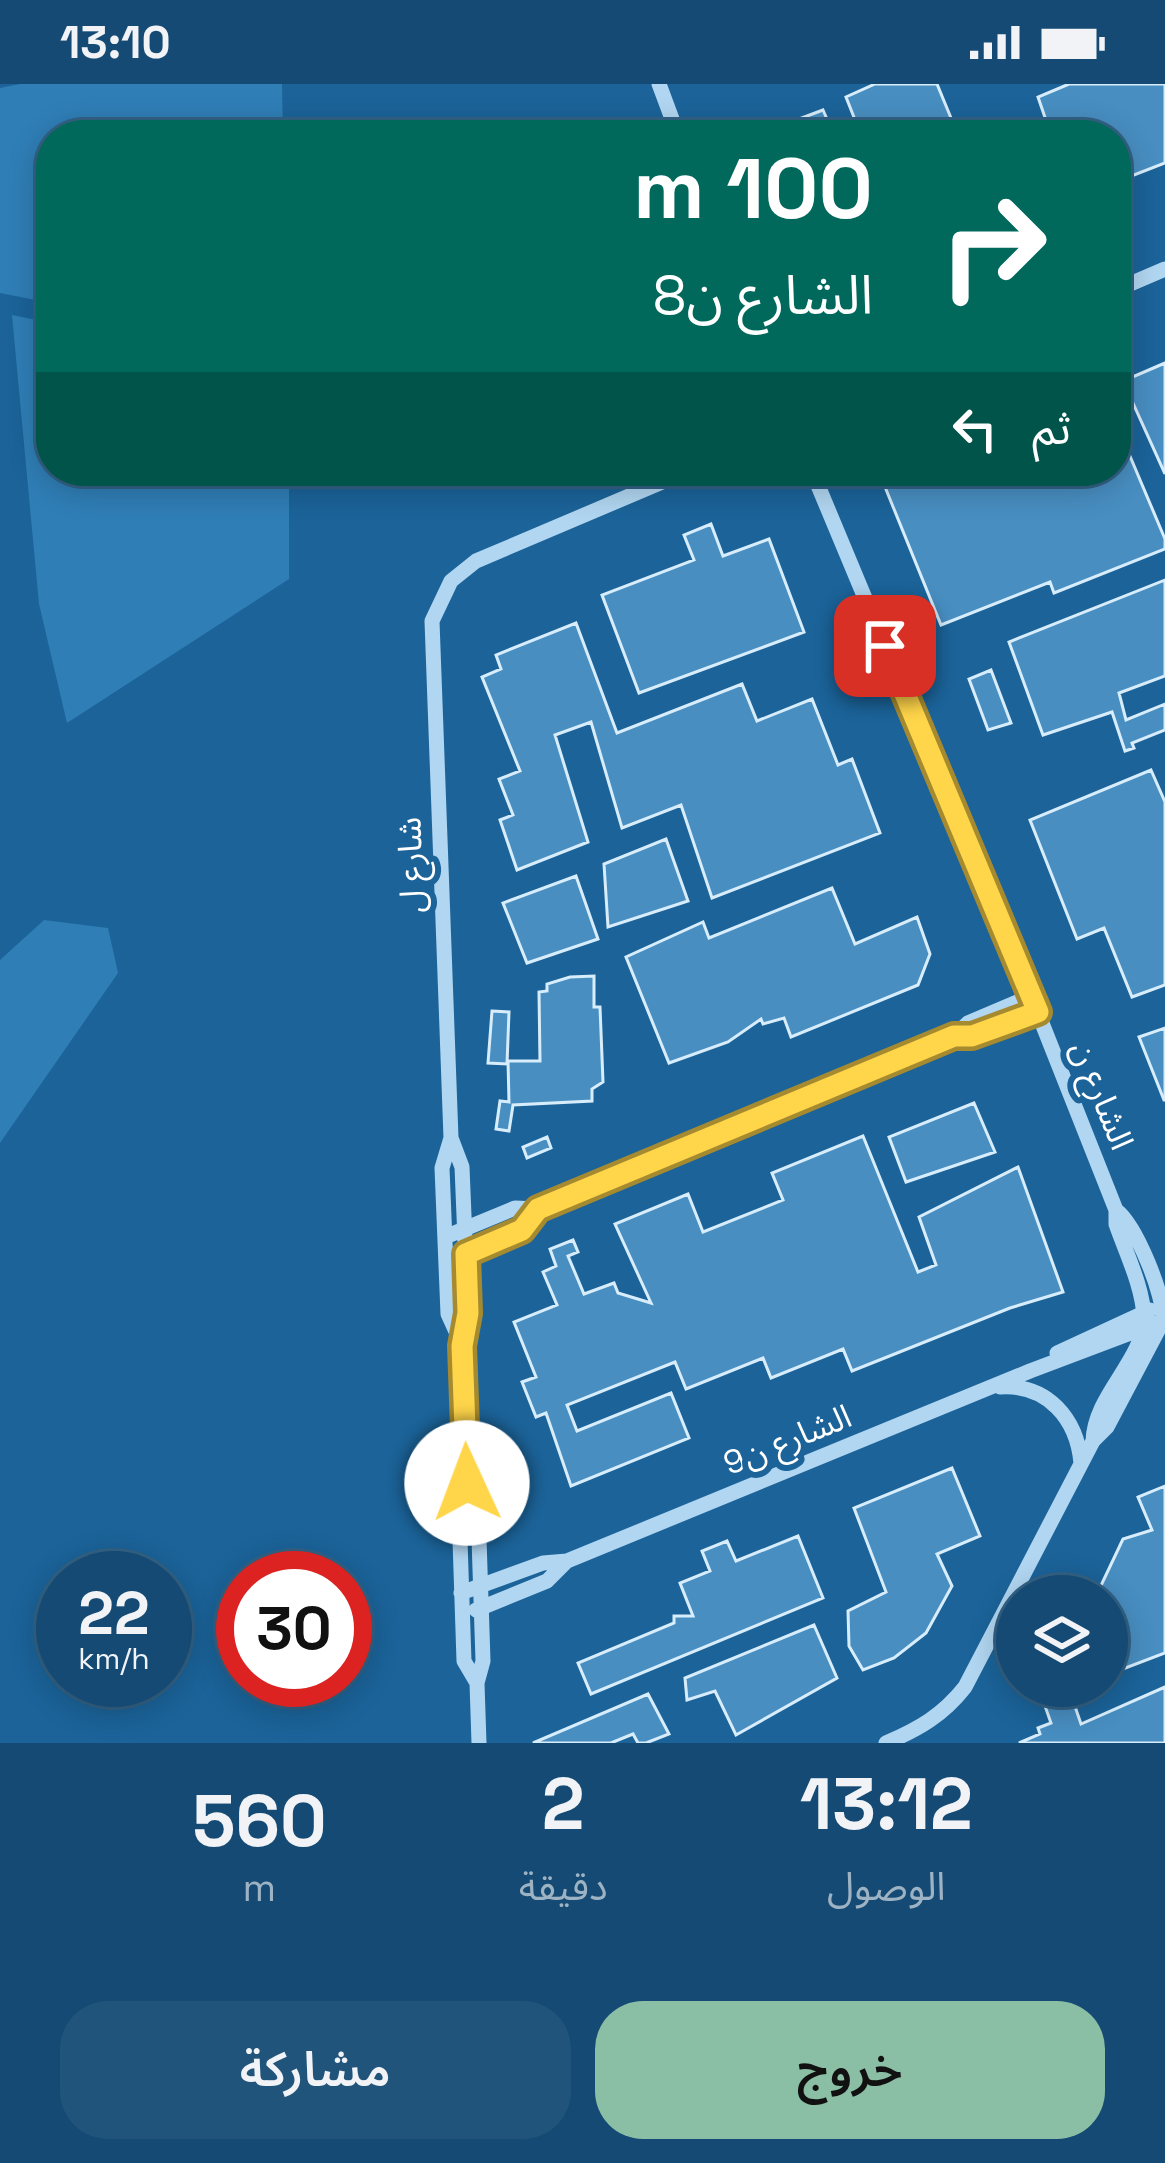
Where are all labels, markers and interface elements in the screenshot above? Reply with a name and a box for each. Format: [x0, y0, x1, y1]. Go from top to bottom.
text: 13:10 [60, 14, 171, 71]
text: 100 m [633, 135, 873, 243]
icon: right [915, 168, 1071, 324]
text: الشارع ن8 [653, 261, 873, 330]
icon: left [942, 396, 1008, 462]
text: ثم [1032, 400, 1071, 457]
pin [834, 595, 936, 697]
icon: arrive [852, 613, 918, 679]
street label: شارع ل [388, 816, 437, 914]
street label: الشارع ن [1058, 1035, 1143, 1157]
street label: الشارع ن9 [717, 1395, 859, 1487]
position arrow [404, 1420, 530, 1546]
speed limit sign: 30 [216, 1551, 372, 1707]
text: 22 [78, 1575, 150, 1652]
map controls [996, 1575, 1128, 1707]
button: layers [996, 1575, 1128, 1707]
text: km/h [78, 1639, 150, 1678]
text: 2 [542, 1758, 585, 1850]
text: 13:12 [800, 1758, 973, 1850]
text: 560 [192, 1775, 327, 1867]
text: دقيقة [519, 1862, 608, 1911]
text: الوصول [827, 1862, 946, 1911]
text: m [243, 1863, 276, 1912]
button: مشاركة [60, 2001, 571, 2139]
button: خروج [595, 2001, 1105, 2139]

